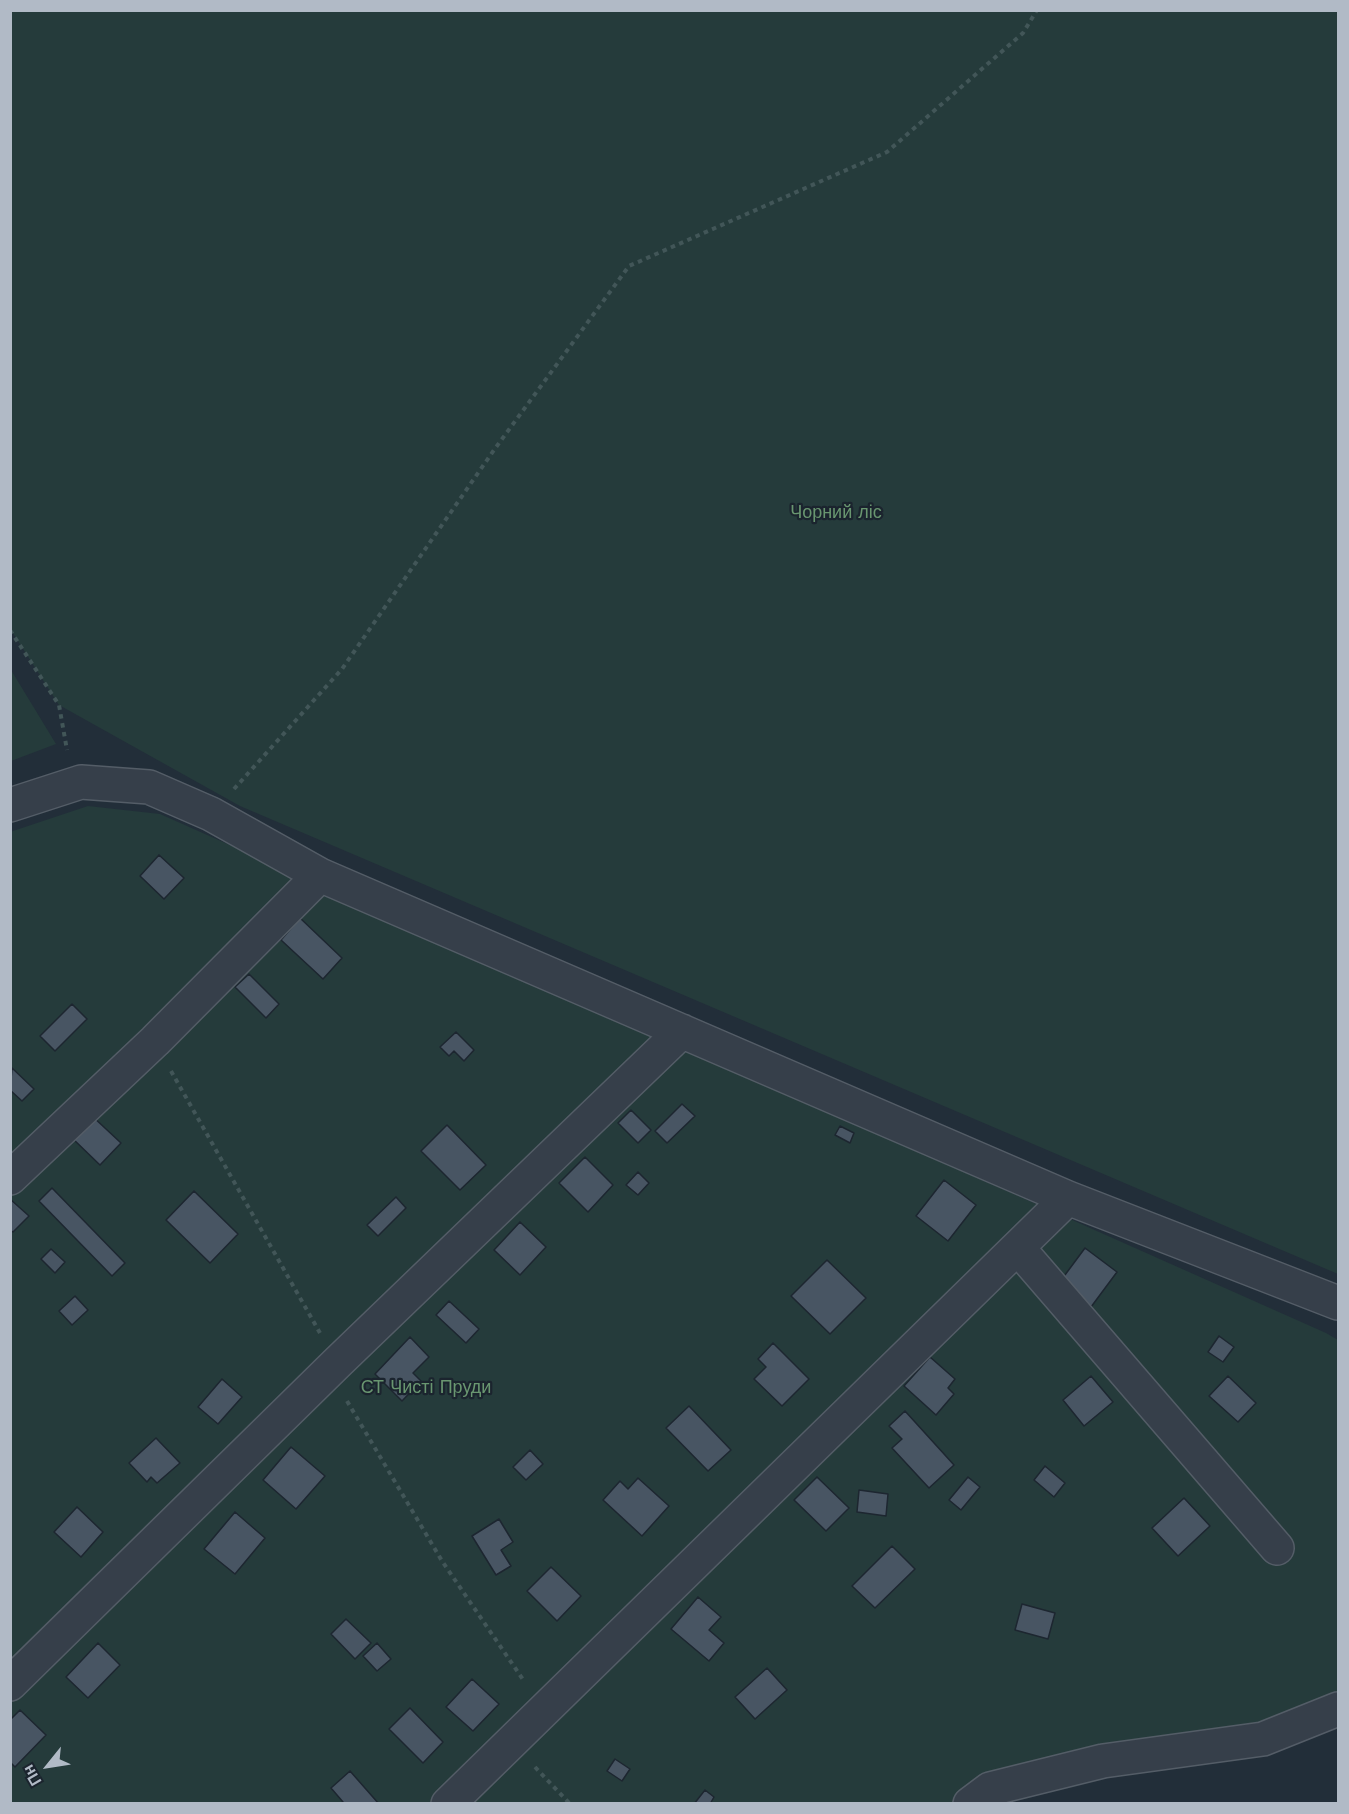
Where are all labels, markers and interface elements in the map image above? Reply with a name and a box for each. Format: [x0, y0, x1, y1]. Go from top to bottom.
park label: Чорний ліс [790, 502, 882, 524]
park label: СТ Чисті Пруди [361, 1377, 491, 1399]
north arrow [18, 1736, 78, 1796]
text: Пн [18, 1761, 46, 1789]

